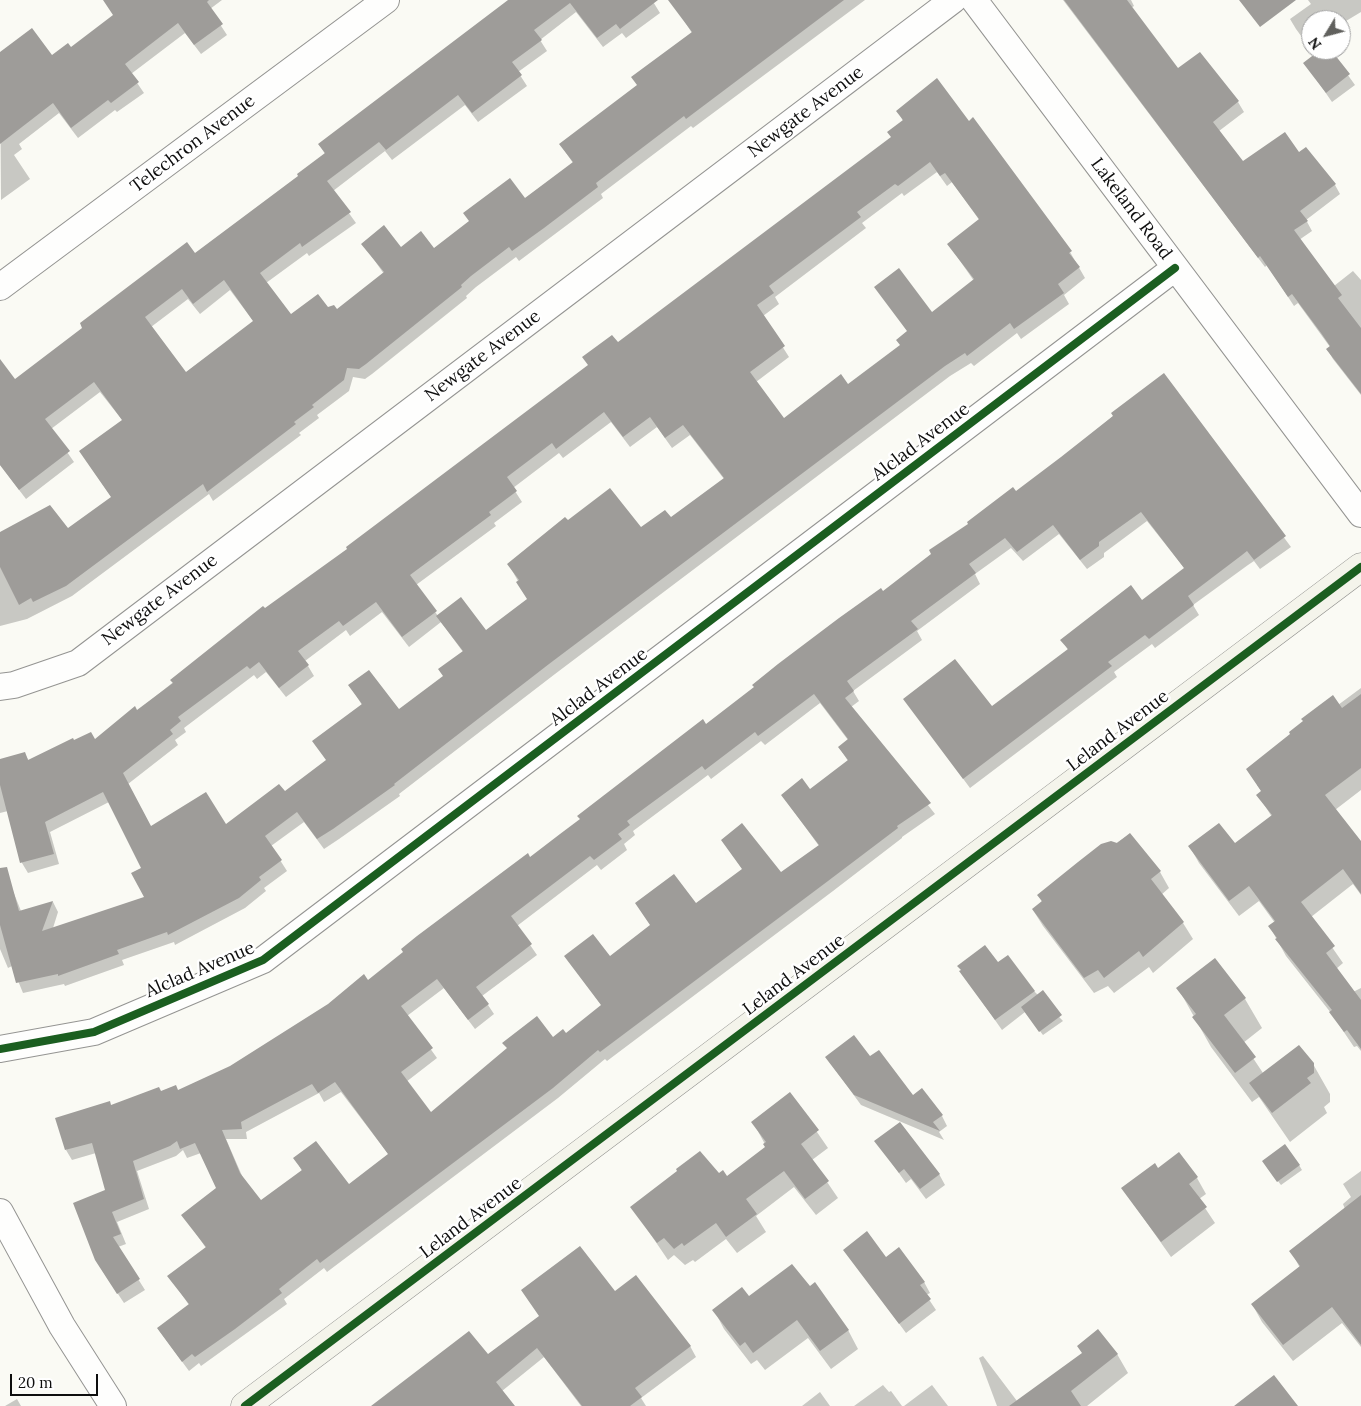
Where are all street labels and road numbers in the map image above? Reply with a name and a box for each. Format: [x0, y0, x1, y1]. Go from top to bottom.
street label: Newgate Avenue [744, 62, 868, 162]
street label: Telechron Avenue [126, 90, 260, 198]
street label: Lakeland Road [1086, 154, 1176, 264]
street label: Newgate Avenue [421, 306, 545, 406]
street label: Alclad Avenue [868, 398, 974, 486]
street label: Newgate Avenue [98, 550, 222, 650]
street label: Alclad Avenue [546, 643, 652, 731]
street label: Leland Avenue [1063, 686, 1173, 776]
street label: Leland Avenue [739, 930, 849, 1020]
street label: Alclad Avenue [142, 937, 258, 1003]
street label: Leland Avenue [416, 1173, 526, 1263]

